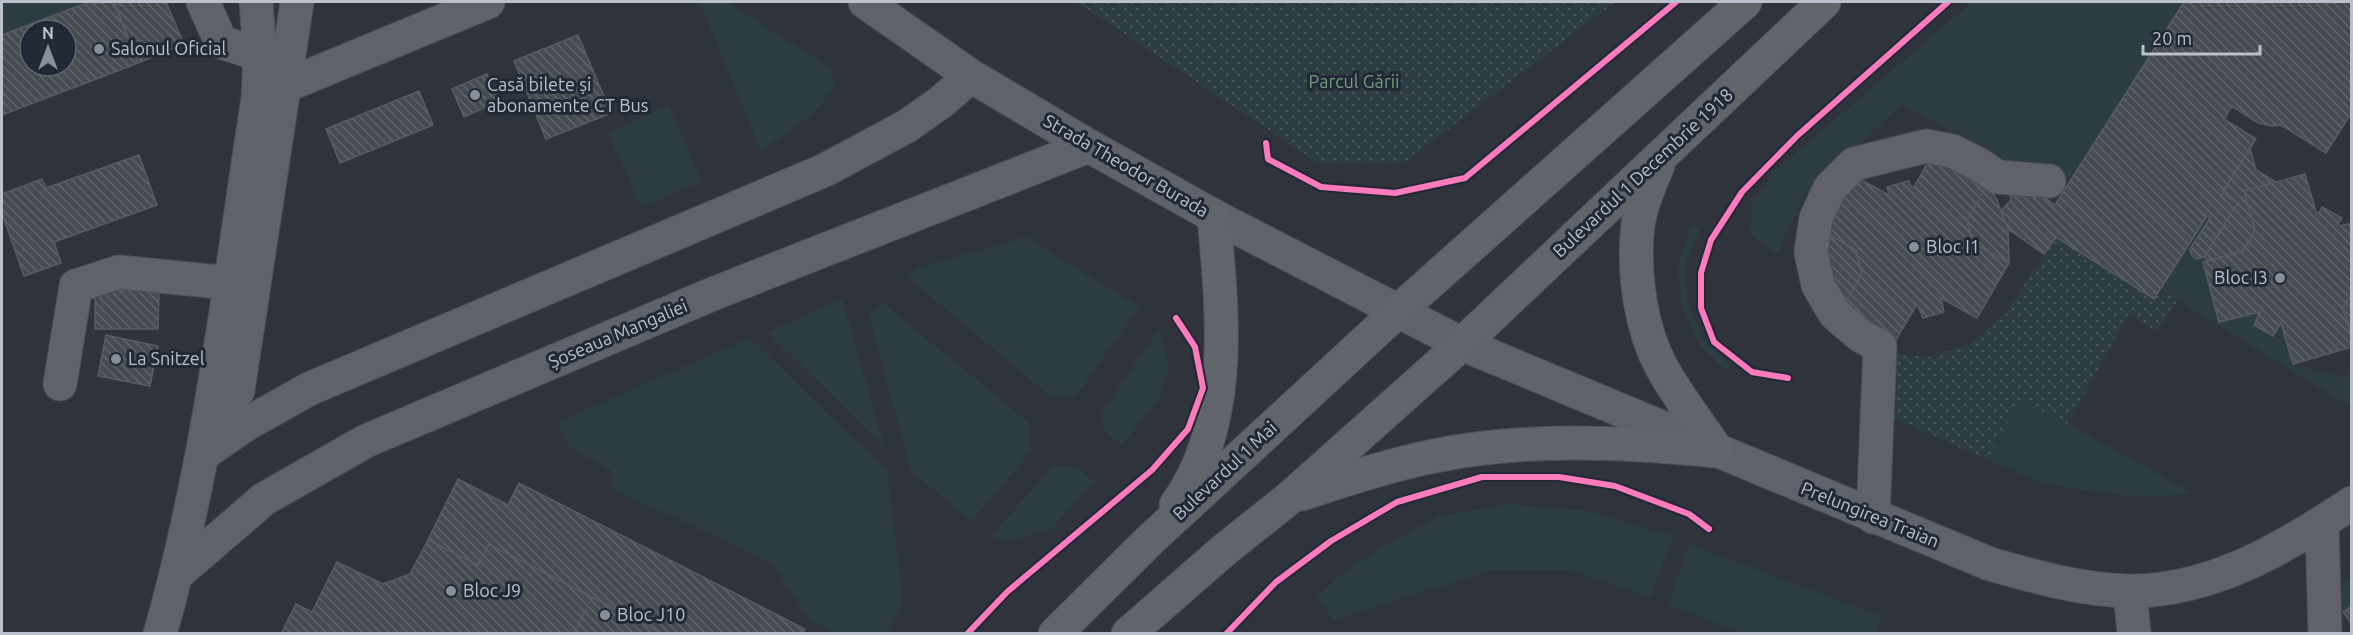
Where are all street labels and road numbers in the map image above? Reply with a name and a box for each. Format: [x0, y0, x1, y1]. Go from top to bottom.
street label: Bulevardul 1 Decembrie 1918 [1548, 84, 1736, 261]
street label: Strada Theodor Burada [1041, 110, 1212, 220]
street label: Șoseaua Mangaliei [545, 295, 690, 371]
street label: Bulevardul 1 Mai [1168, 417, 1280, 523]
street label: Prelungirea Traian [1798, 477, 1942, 551]

